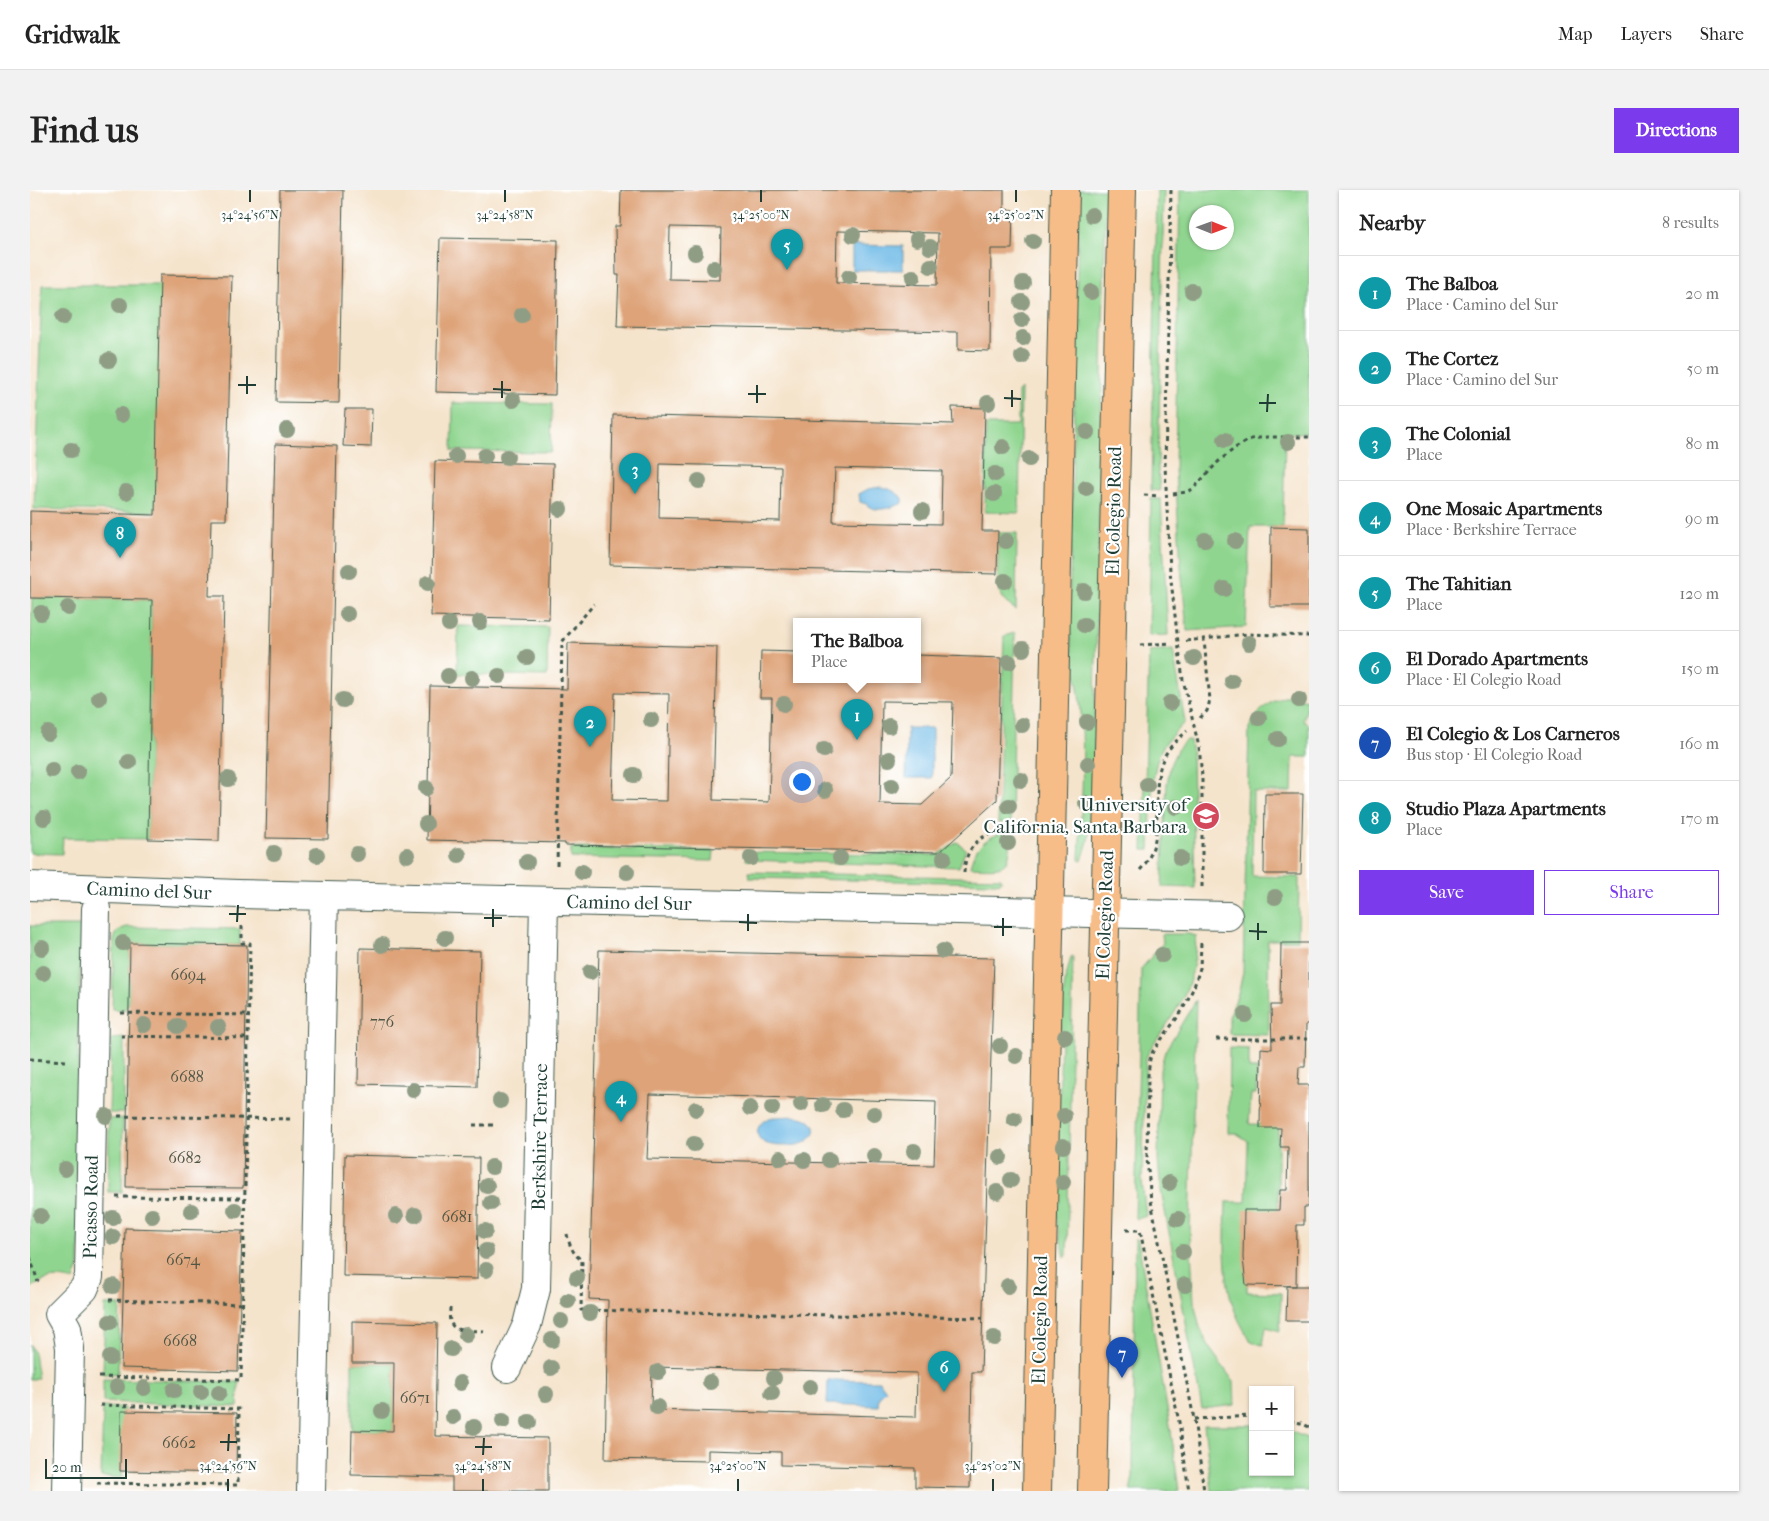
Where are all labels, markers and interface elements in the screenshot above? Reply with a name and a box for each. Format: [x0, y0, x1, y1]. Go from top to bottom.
text: Gridwalk [25, 21, 120, 49]
text: Map [1558, 24, 1592, 45]
text: Layers [1620, 24, 1672, 45]
text: Share [1700, 24, 1744, 45]
button: Directions [1614, 108, 1739, 153]
text: Find us [30, 110, 139, 151]
north arrow [1189, 205, 1234, 250]
text: 34°24'56"N [221, 208, 279, 222]
text: 34°24'58"N [476, 208, 534, 222]
text: 34°25'00"N [732, 208, 790, 222]
text: 34°25'02"N [988, 208, 1044, 222]
text: Nearby [1359, 211, 1425, 235]
text: 8 results [1662, 213, 1719, 232]
pin: 5 [771, 229, 803, 270]
text: The Balboa [1406, 273, 1498, 295]
text: 1 [1372, 284, 1378, 303]
text: 20 m [1685, 284, 1719, 303]
text: Place · Camino del Sur [1406, 295, 1558, 314]
text: The Cortez [1406, 348, 1498, 370]
text: 2 [1371, 359, 1379, 378]
text: 50 m [1687, 359, 1719, 378]
text: Place · Camino del Sur [1406, 370, 1558, 389]
text: The Colonial [1406, 423, 1511, 445]
text: 3 [1372, 434, 1378, 453]
text: 80 m [1685, 434, 1719, 453]
street label: El Colegio Road [1102, 445, 1126, 576]
text: Place [1406, 445, 1442, 464]
pin: 3 [619, 453, 651, 494]
text: One Mosaic Apartments [1406, 498, 1602, 520]
text: 4 [1370, 509, 1380, 528]
text: 90 m [1685, 509, 1719, 528]
pin: 8 [104, 517, 136, 558]
text: Place · Berkshire Terrace [1406, 520, 1577, 539]
text: The Tahitian [1406, 573, 1512, 595]
text: 5 [1372, 584, 1378, 603]
text: 120 m [1680, 584, 1719, 603]
text: Place [1406, 595, 1442, 614]
popup [793, 618, 921, 683]
text: The Balboa [811, 630, 903, 652]
text: El Dorado Apartments [1406, 648, 1588, 670]
text: Place [811, 652, 848, 671]
text: 6 [1371, 659, 1379, 678]
text: 150 m [1681, 659, 1719, 678]
text: Place · El Colegio Road [1406, 670, 1562, 689]
pin: 1 [841, 699, 873, 740]
pin: 2 [574, 706, 606, 747]
text: El Colegio & Los Carneros [1406, 723, 1620, 745]
text: 7 [1371, 734, 1379, 753]
text: 160 m [1679, 734, 1719, 753]
text: Bus stop · El Colegio Road [1406, 745, 1582, 764]
your location [789, 769, 815, 795]
place label: University of California, Santa Barbara [983, 794, 1191, 838]
text: Studio Plaza Apartments [1406, 798, 1606, 820]
school or university icon: University of California, Santa Barbara [1191, 801, 1221, 831]
text: 8 [1371, 809, 1379, 828]
text: 170 m [1680, 809, 1719, 828]
text: Place [1406, 820, 1442, 839]
street label: El Colegio Road [1092, 849, 1118, 980]
button: Save [1359, 870, 1534, 915]
button: Share [1544, 870, 1719, 915]
street label: Camino del Sur [86, 878, 213, 904]
street label: Camino del Sur [566, 891, 693, 915]
house number: 6694 [170, 965, 206, 984]
house number: 776 [370, 1012, 394, 1031]
street label: Berkshire Terrace [528, 1063, 552, 1211]
house number: 6688 [170, 1067, 204, 1086]
pin: 4 [605, 1081, 637, 1122]
house number: 6682 [168, 1148, 202, 1167]
street label: Picasso Road [79, 1154, 103, 1259]
house number: 6681 [441, 1207, 473, 1226]
house number: 6674 [166, 1250, 201, 1269]
street label: El Colegio Road [1028, 1254, 1052, 1385]
house number: 6668 [163, 1331, 197, 1350]
pin: 7 [1106, 1337, 1138, 1378]
pin: 6 [928, 1351, 960, 1392]
map controls [1249, 1386, 1294, 1476]
button: + [1249, 1386, 1294, 1431]
house number: 6671 [400, 1388, 430, 1407]
button: − [1249, 1431, 1294, 1476]
house number: 6662 [162, 1433, 196, 1452]
scale bar [45, 1456, 128, 1479]
text: 20 m [52, 1459, 82, 1476]
text: 34°24'56"N [199, 1459, 257, 1473]
text: 34°24'58"N [454, 1459, 512, 1473]
text: 34°25'00"N [709, 1459, 767, 1473]
text: 34°25'02"N [965, 1459, 1021, 1473]

